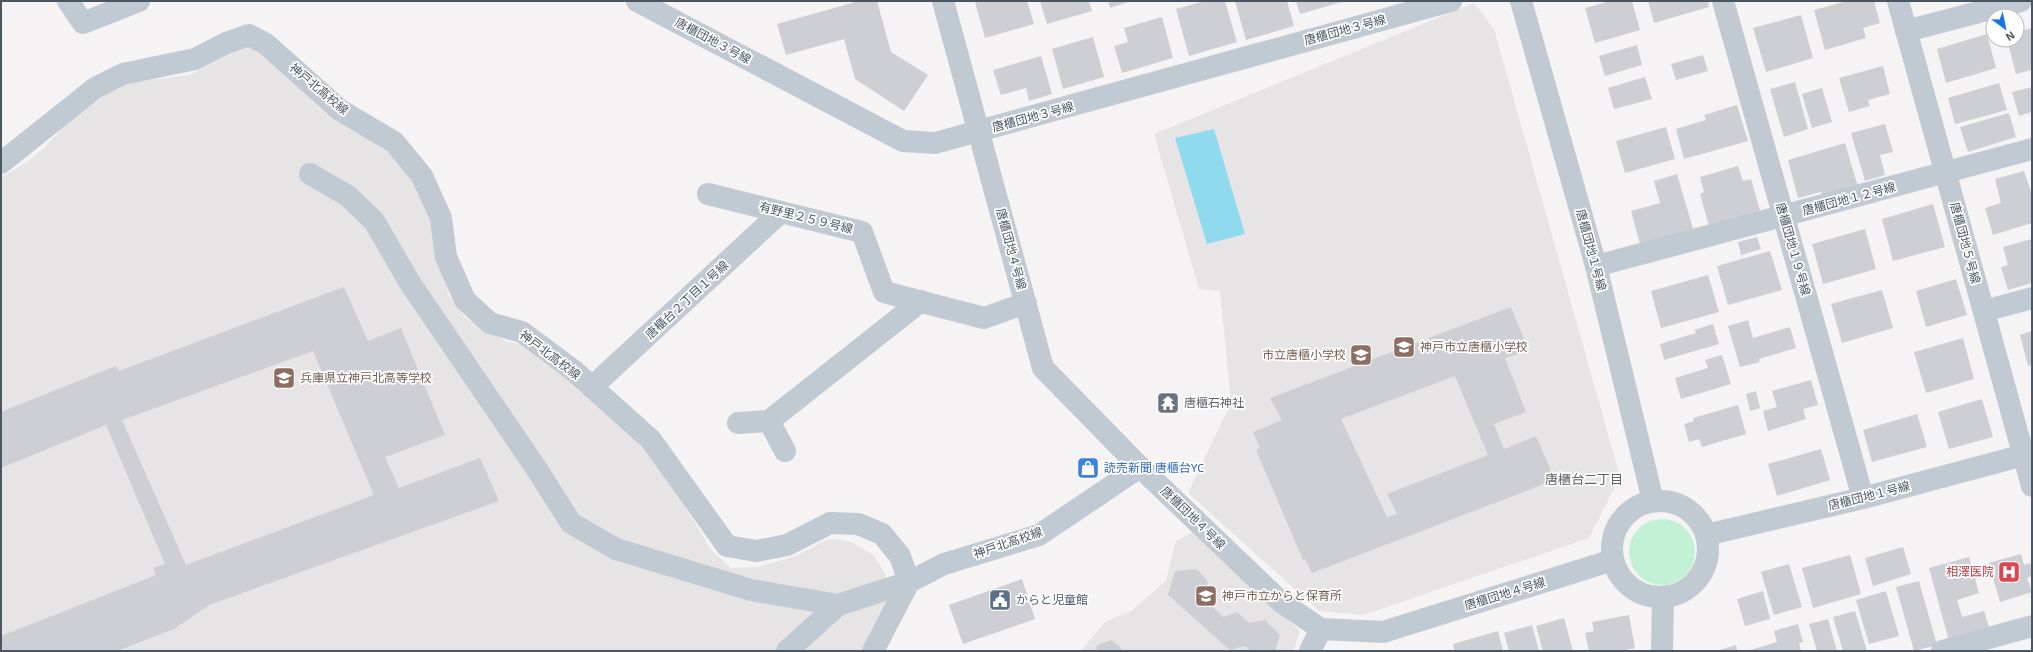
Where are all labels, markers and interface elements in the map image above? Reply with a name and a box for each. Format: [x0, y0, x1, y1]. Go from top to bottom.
north arrow [1985, 8, 2025, 48]
street label: 唐櫃団地３号線 [1302, 11, 1387, 47]
street label: 唐櫃団地３号線 [673, 14, 754, 66]
text: N [2004, 29, 2018, 44]
street label: 神戸北高校線 [288, 60, 352, 117]
street label: 唐櫃団地３号線 [990, 98, 1075, 134]
street label: 唐櫃団地１２号線 [1801, 179, 1897, 217]
street label: 有野里２５９号線 [758, 199, 855, 235]
street label: 唐櫃団地５号線 [1948, 200, 1984, 285]
street label: 唐櫃団地１９号線 [1774, 201, 1814, 297]
street label: 唐櫃団地４号線 [994, 206, 1030, 291]
street label: 唐櫃団地１号線 [1574, 207, 1610, 292]
street label: 唐櫃台２丁目１号線 [642, 257, 731, 341]
street label: 神戸北高校線 [518, 327, 584, 381]
school or university icon: 神戸市立唐櫃小学校 [1391, 334, 1417, 360]
place label: 神戸市立唐櫃小学校 [1420, 339, 1528, 353]
school or university icon: 市立唐櫃小学校 [1348, 342, 1374, 368]
place label: 市立唐櫃小学校 [1262, 347, 1346, 361]
school or university icon: 兵庫県立神戸北高等学校 [271, 365, 297, 391]
place label: 兵庫県立神戸北高等学校 [300, 370, 432, 384]
temple icon: 唐櫃石神社 [1155, 390, 1181, 416]
place label: 唐櫃石神社 [1184, 395, 1244, 409]
shop icon: 読売新聞 唐櫃台YC [1075, 455, 1101, 481]
place label: 読売新聞 唐櫃台YC [1104, 460, 1204, 474]
district label: 唐櫃台二丁目 [1545, 471, 1623, 487]
street label: 唐櫃団地１号線 [1826, 478, 1911, 512]
street label: 唐櫃団地４号線 [1159, 483, 1229, 551]
street label: 神戸北高校線 [971, 524, 1044, 560]
hospital icon: 相澤医院 [1996, 559, 2022, 585]
place label: 相澤医院 [1946, 564, 1994, 578]
street label: 唐櫃団地４号線 [1462, 574, 1547, 612]
school or university icon: 神戸市立からと保育所 [1193, 583, 1219, 609]
public building icon: からと児童館 [987, 587, 1013, 613]
place label: 神戸市立からと保育所 [1222, 588, 1342, 602]
place label: からと児童館 [1016, 592, 1088, 606]

